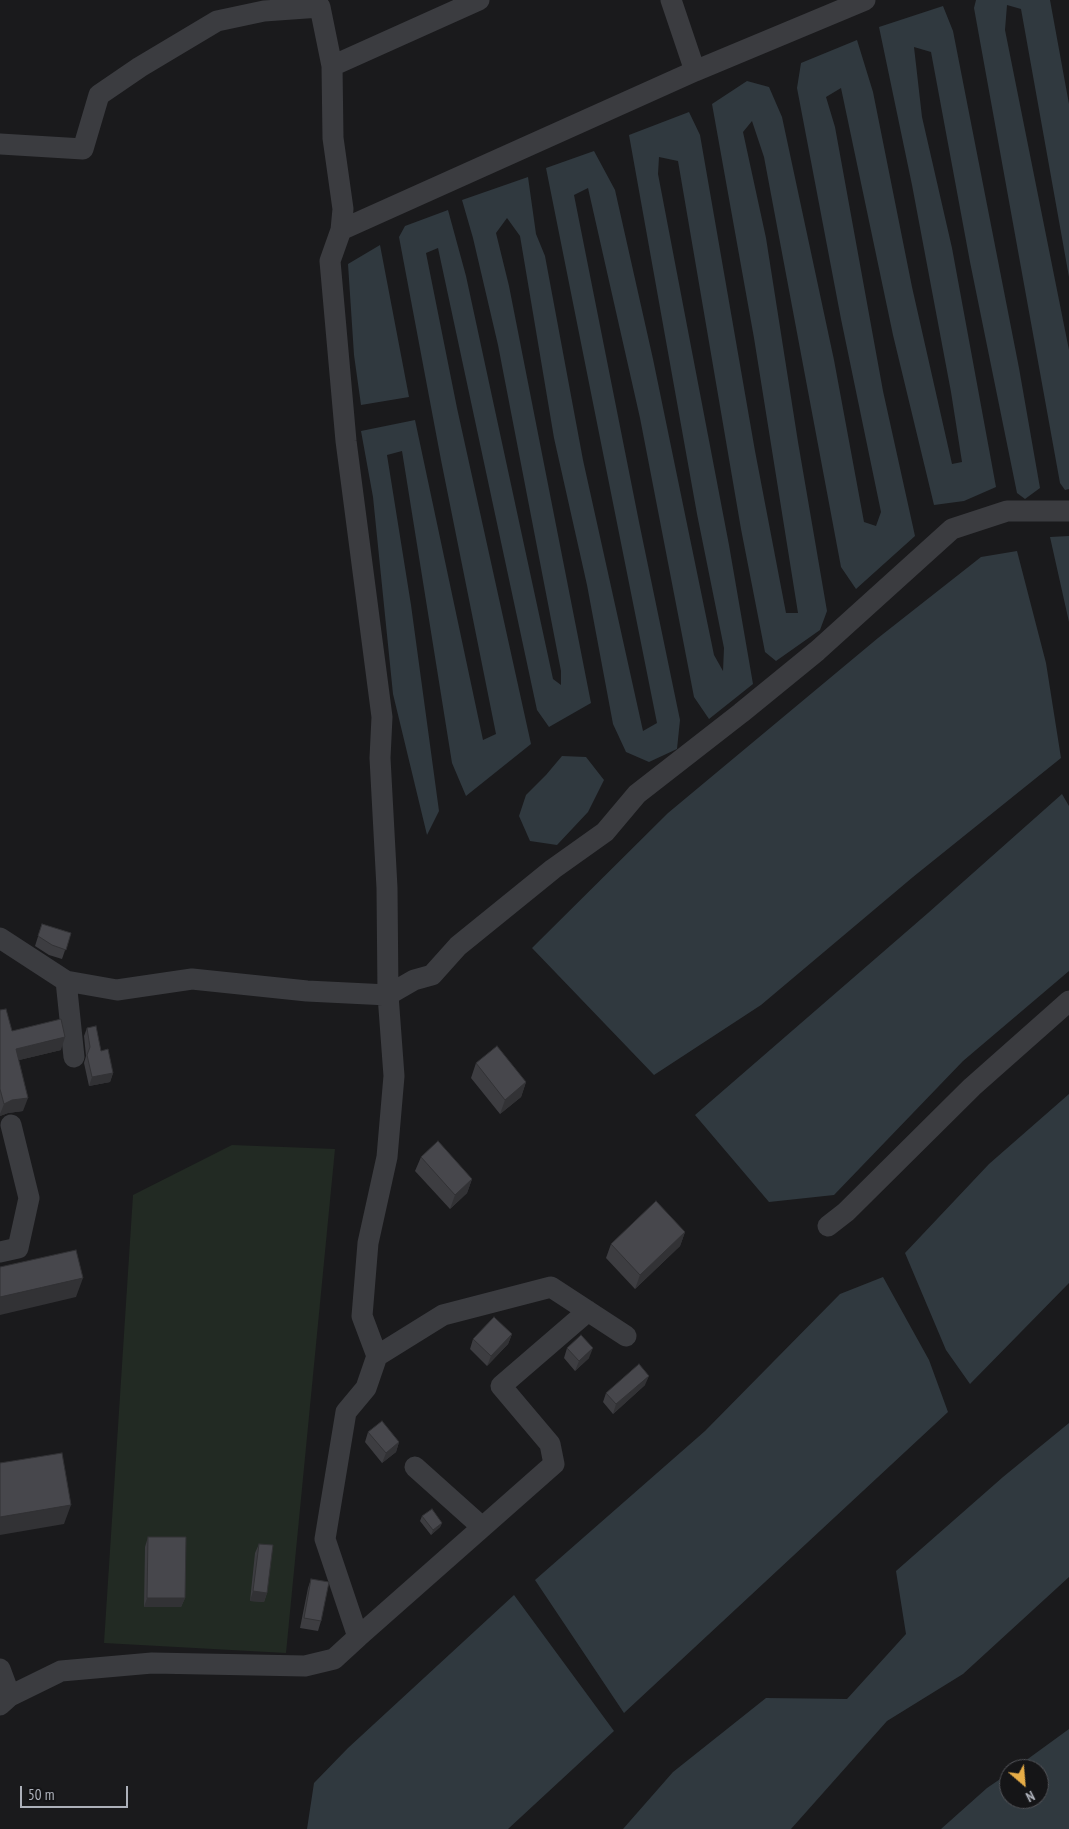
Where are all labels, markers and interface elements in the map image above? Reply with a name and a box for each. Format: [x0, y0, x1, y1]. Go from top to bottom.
north arrow [999, 1759, 1049, 1809]
scale bar [22, 1776, 130, 1808]
text: 50 m [28, 1785, 54, 1804]
text: N [1023, 1787, 1038, 1806]

